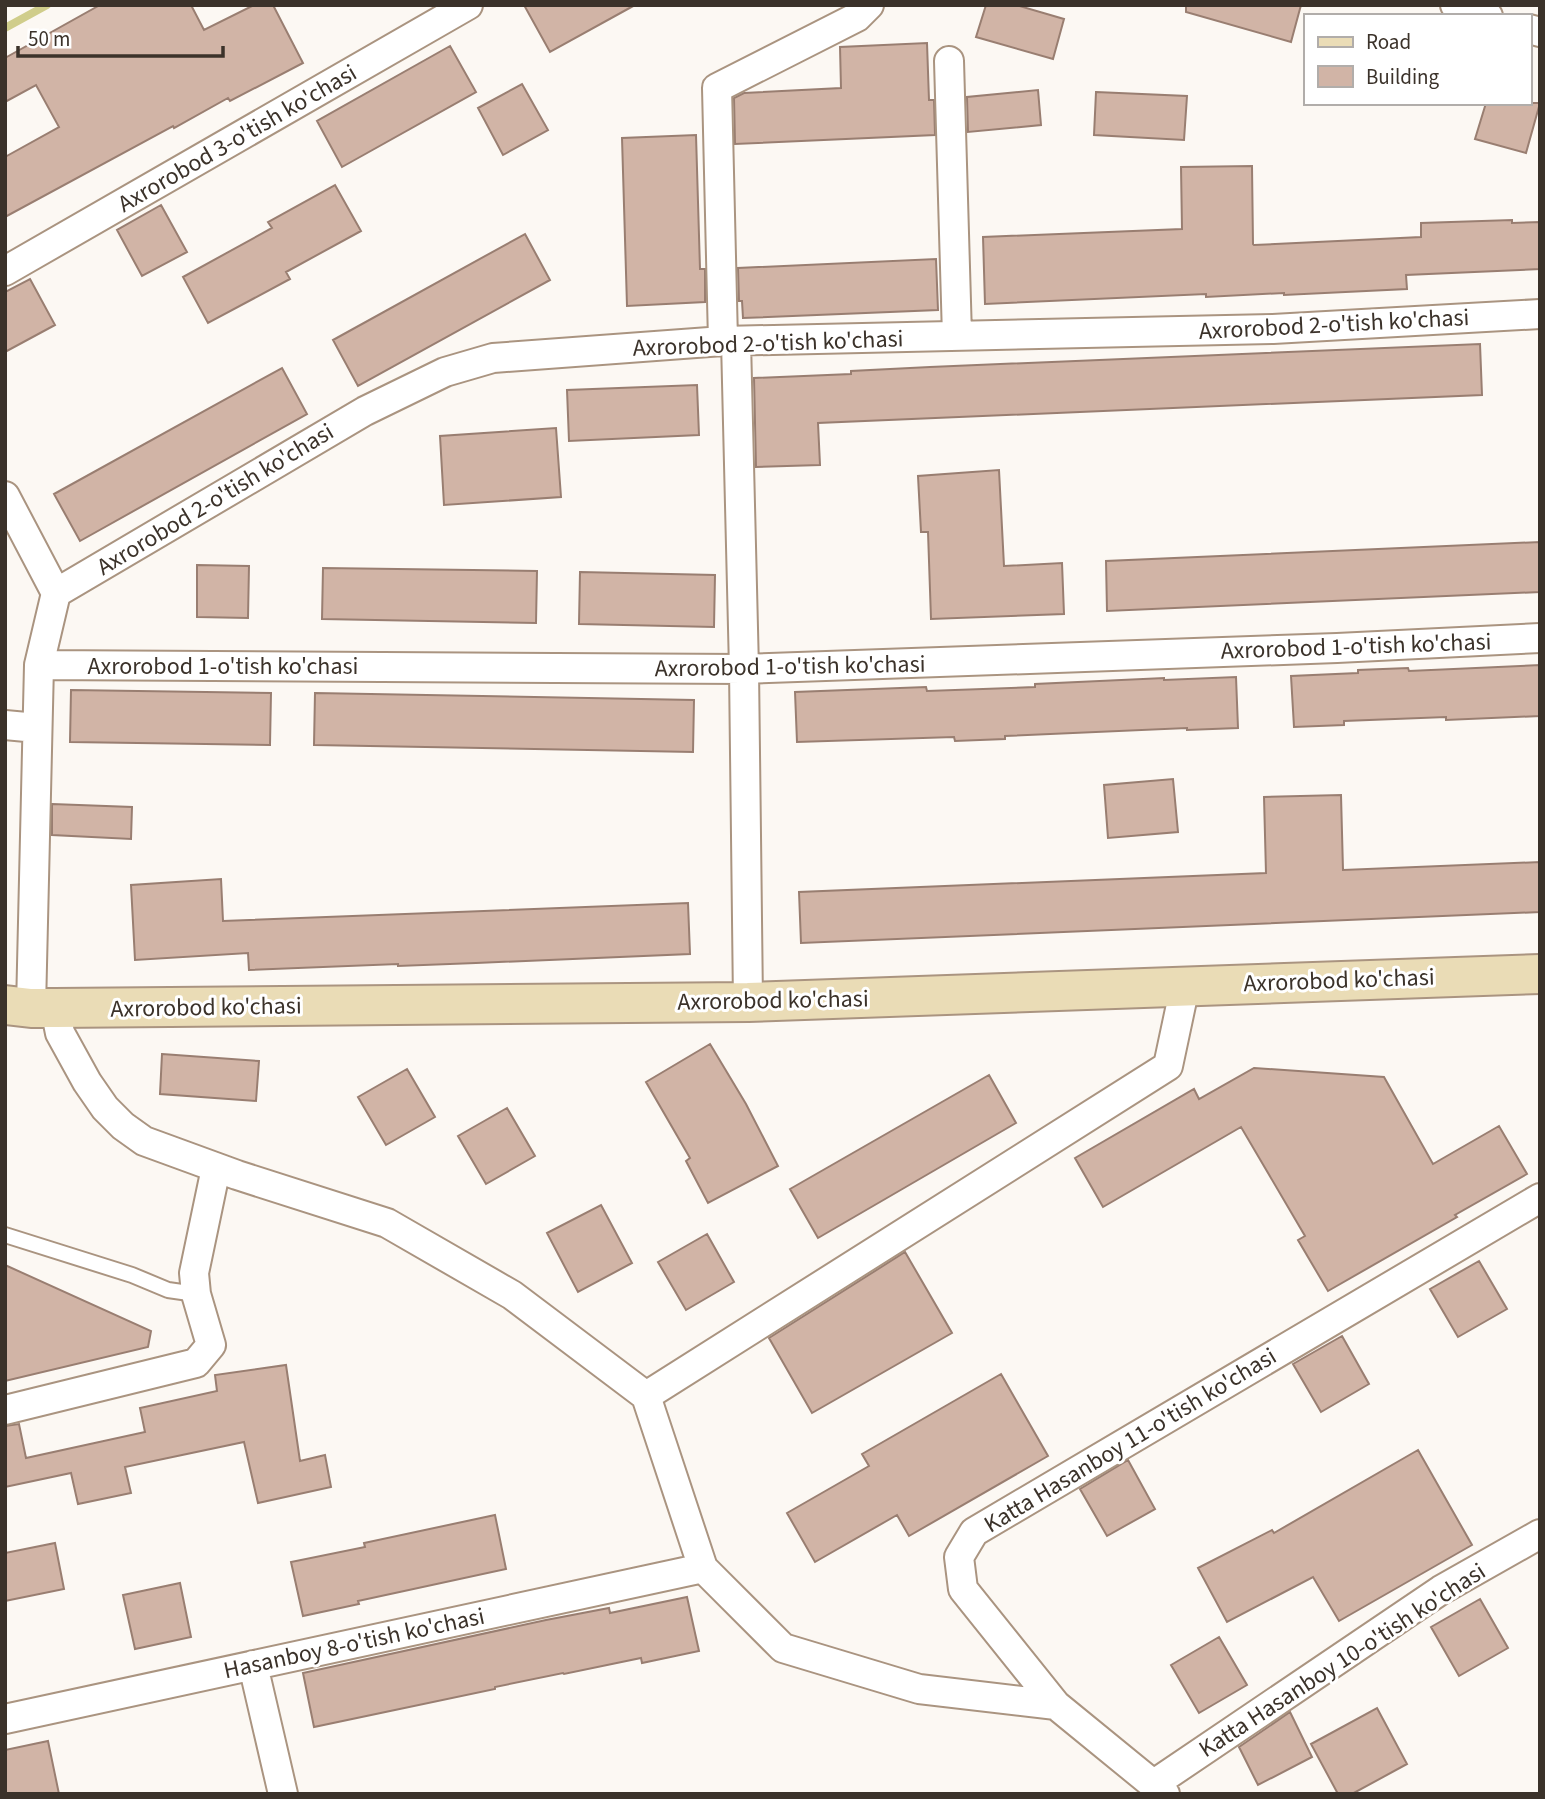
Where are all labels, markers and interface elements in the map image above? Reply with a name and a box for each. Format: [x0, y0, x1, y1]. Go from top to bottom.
scale bar [18, 14, 222, 58]
legend [1304, 14, 1531, 105]
text: 50 m [28, 24, 70, 54]
text: Road [1366, 27, 1411, 57]
street label: Axrorobod 3-o'tish ko'chasi [111, 56, 363, 221]
text: Building [1366, 62, 1440, 92]
street label: Axrorobod 2-o'tish ko'chasi [1198, 300, 1470, 349]
street label: Axrorobod 2-o'tish ko'chasi [632, 321, 904, 366]
street label: Axrorobod 2-o'tish ko'chasi [90, 415, 340, 584]
street label: Axrorobod 1-o'tish ko'chasi [1220, 624, 1492, 669]
street label: Axrorobod 1-o'tish ko'chasi [654, 647, 926, 686]
street label: Axrorobod 1-o'tish ko'chasi [88, 649, 358, 684]
street label: Axrorobod ko'chasi [1243, 960, 1435, 1001]
street label: Axrorobod ko'chasi [677, 981, 869, 1020]
street label: Axrorobod ko'chasi [110, 988, 302, 1027]
street label: Katta Hasanboy 11-o'tish ko'chasi [977, 1339, 1283, 1542]
street label: Katta Hasanboy 10-o'tish ko'chasi [1192, 1554, 1493, 1767]
street label: Hasanboy 8-o'tish ko'chasi [220, 1599, 488, 1688]

